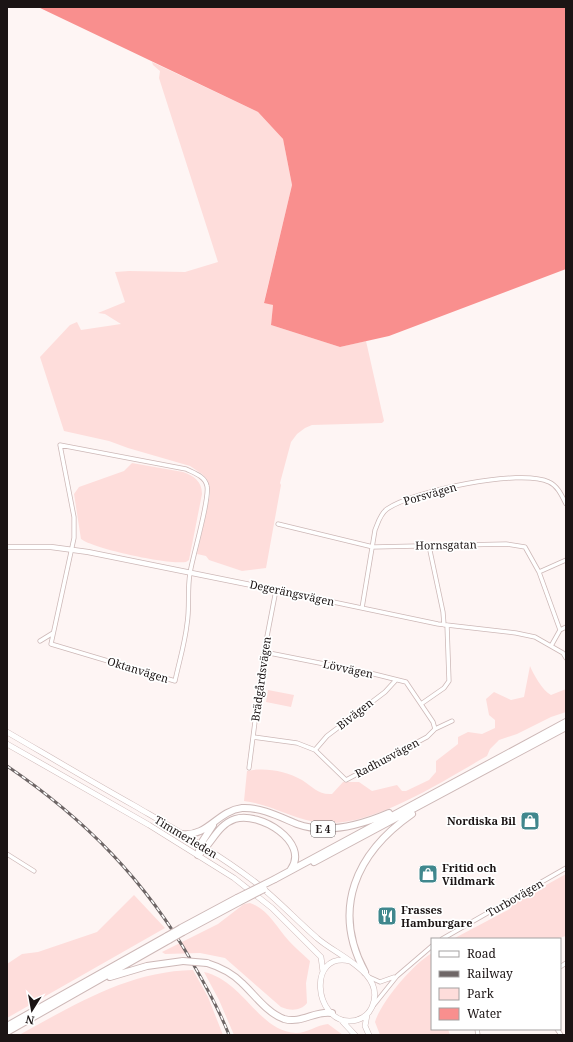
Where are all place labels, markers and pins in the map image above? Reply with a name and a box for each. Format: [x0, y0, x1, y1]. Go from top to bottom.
shop icon: Nordiska Bil [519, 810, 541, 832]
place label: Nordiska Bil [447, 813, 516, 828]
place label: Fritid och Vildmark [442, 860, 497, 888]
shop icon: Fritid och Vildmark [417, 863, 439, 885]
place label: Frasses Hamburgare [401, 902, 473, 930]
restaurant icon: Frasses Hamburgare [376, 905, 398, 927]

